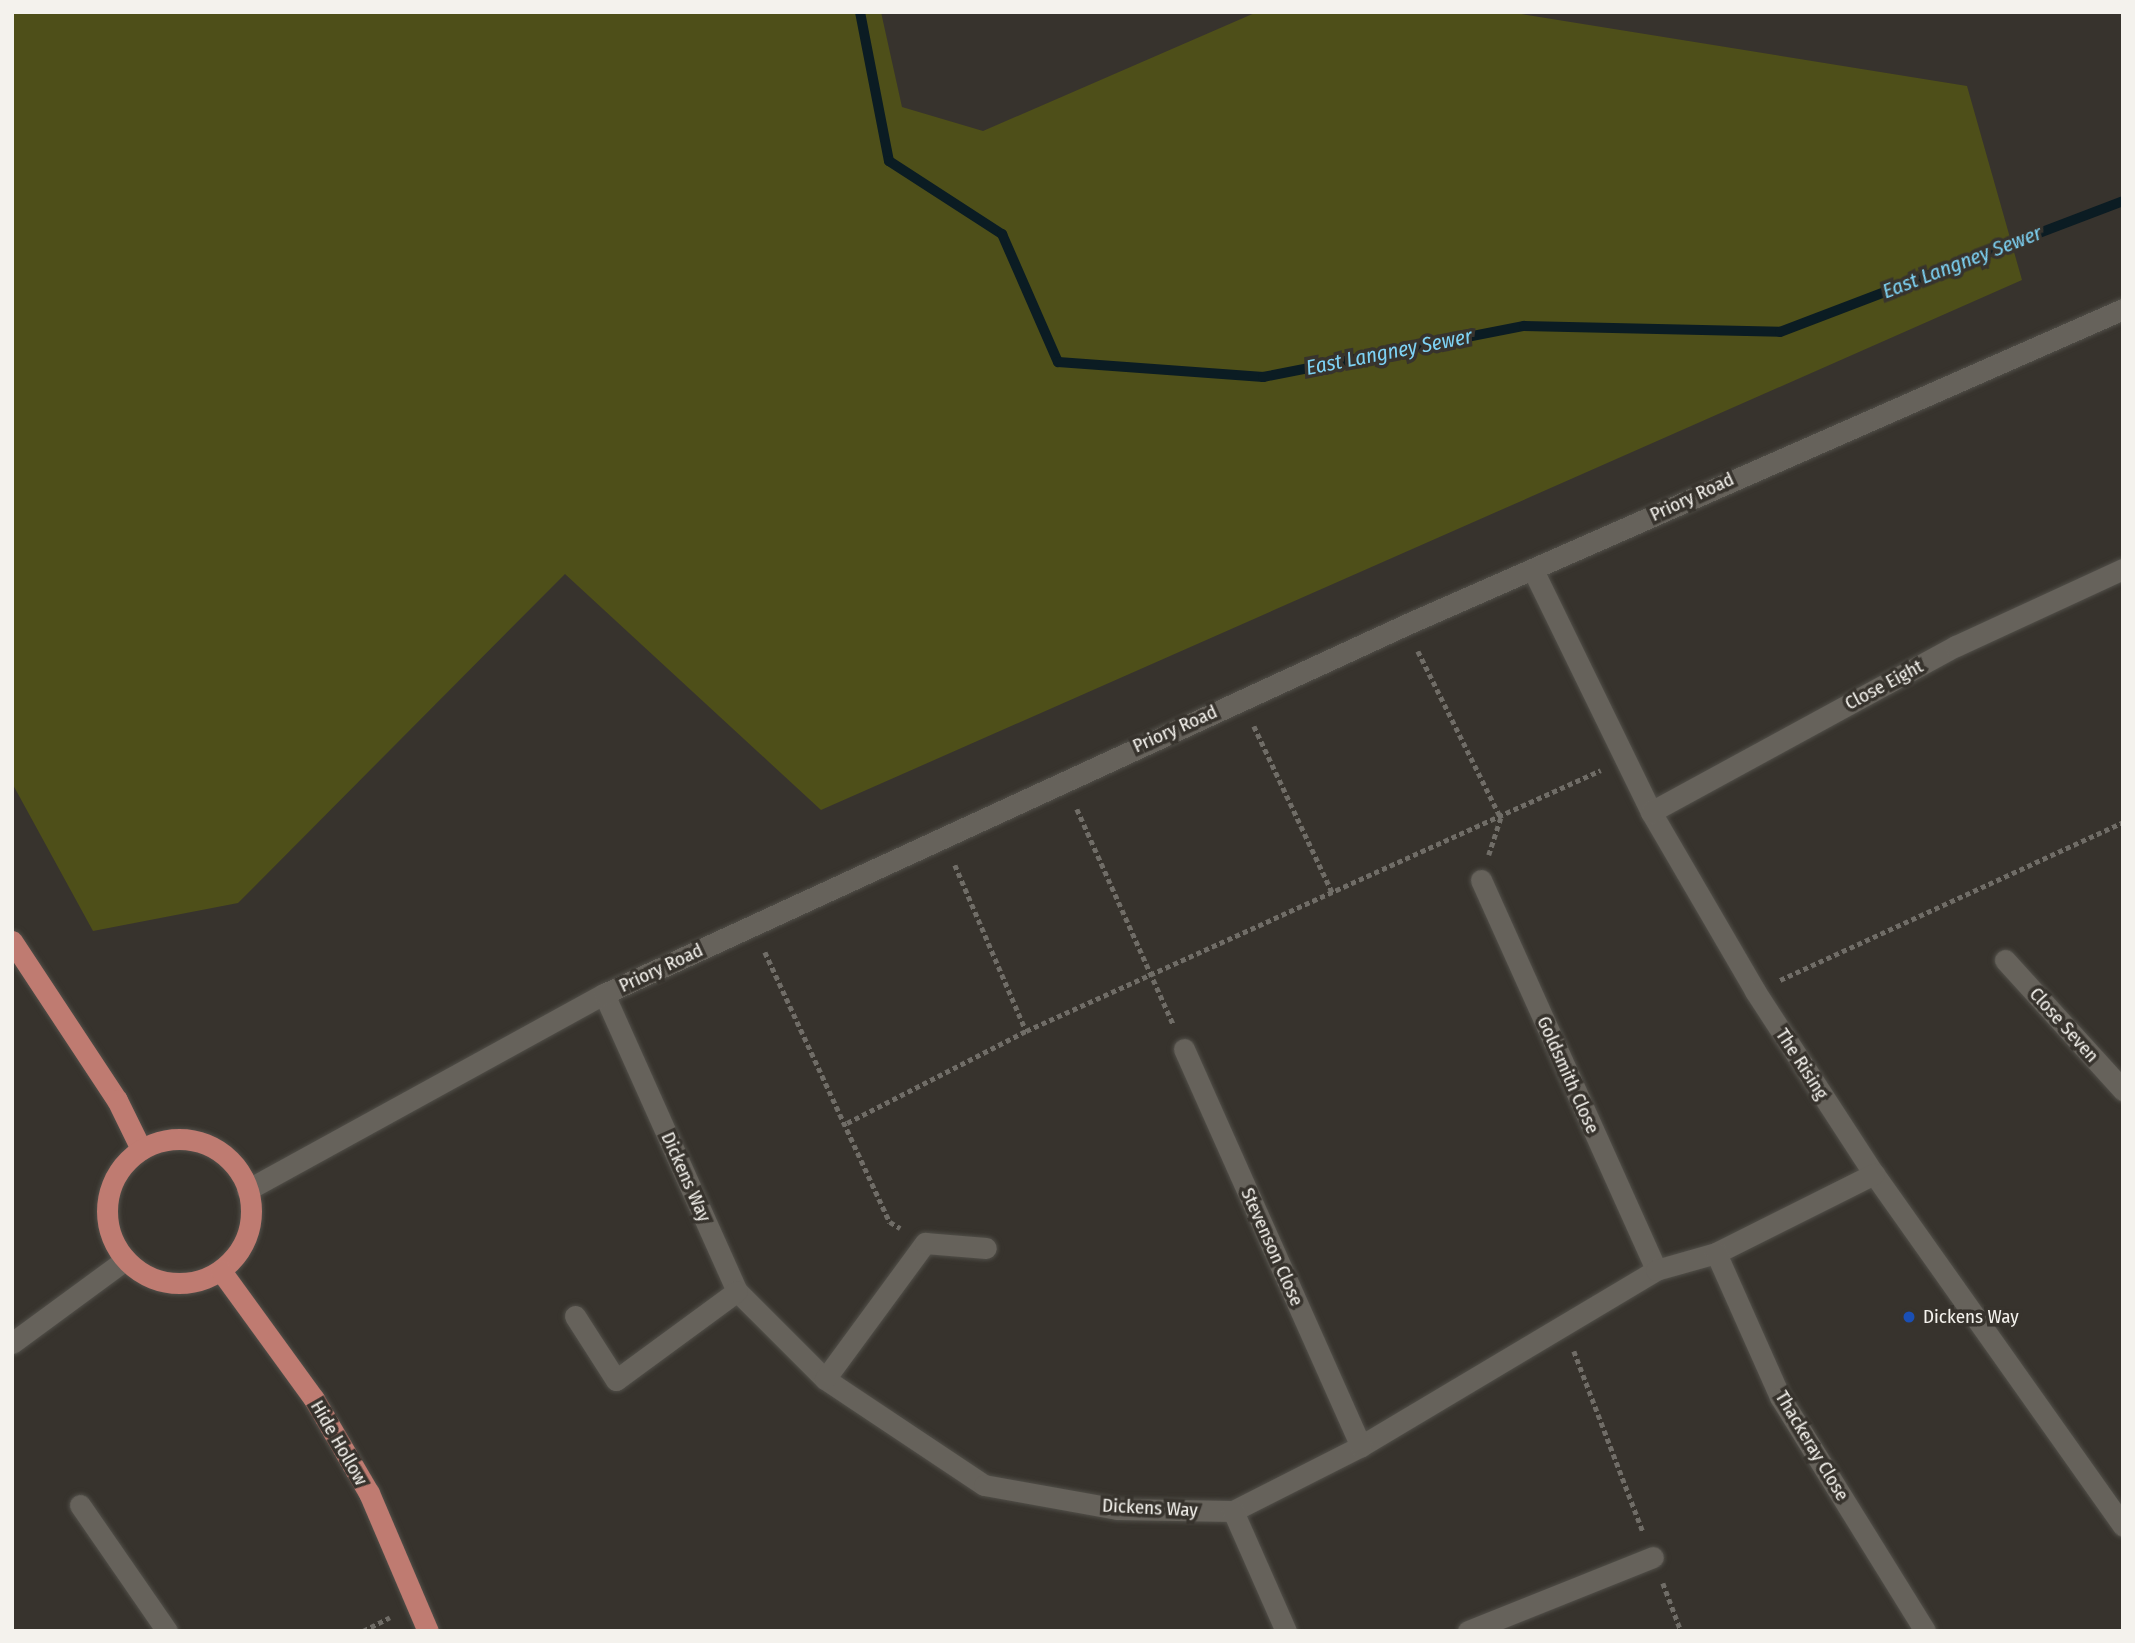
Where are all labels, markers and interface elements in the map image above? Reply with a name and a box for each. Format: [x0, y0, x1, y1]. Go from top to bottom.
water label: East Langney Sewer [1879, 220, 2045, 304]
water label: East Langney Sewer [1304, 324, 1474, 380]
street label: Priory Road [1646, 468, 1738, 526]
street label: Close Eight [1841, 655, 1927, 715]
street label: Priory Road [1129, 700, 1221, 758]
street label: Priory Road [615, 939, 707, 997]
street label: Close Seven [2024, 983, 2104, 1067]
street label: Goldsmith Close [1532, 1013, 1604, 1137]
street label: The Rising [1771, 1024, 1833, 1104]
street label: Dickens Way [656, 1129, 716, 1225]
street label: Stevenson Close [1236, 1184, 1308, 1310]
place label: Dickens Way [1923, 1306, 2019, 1328]
marker: Dickens Way [1901, 1309, 1917, 1325]
street label: Thackeray Close [1770, 1387, 1854, 1505]
street label: Hide Hollow [306, 1397, 372, 1489]
street label: Dickens Way [1102, 1494, 1198, 1522]

